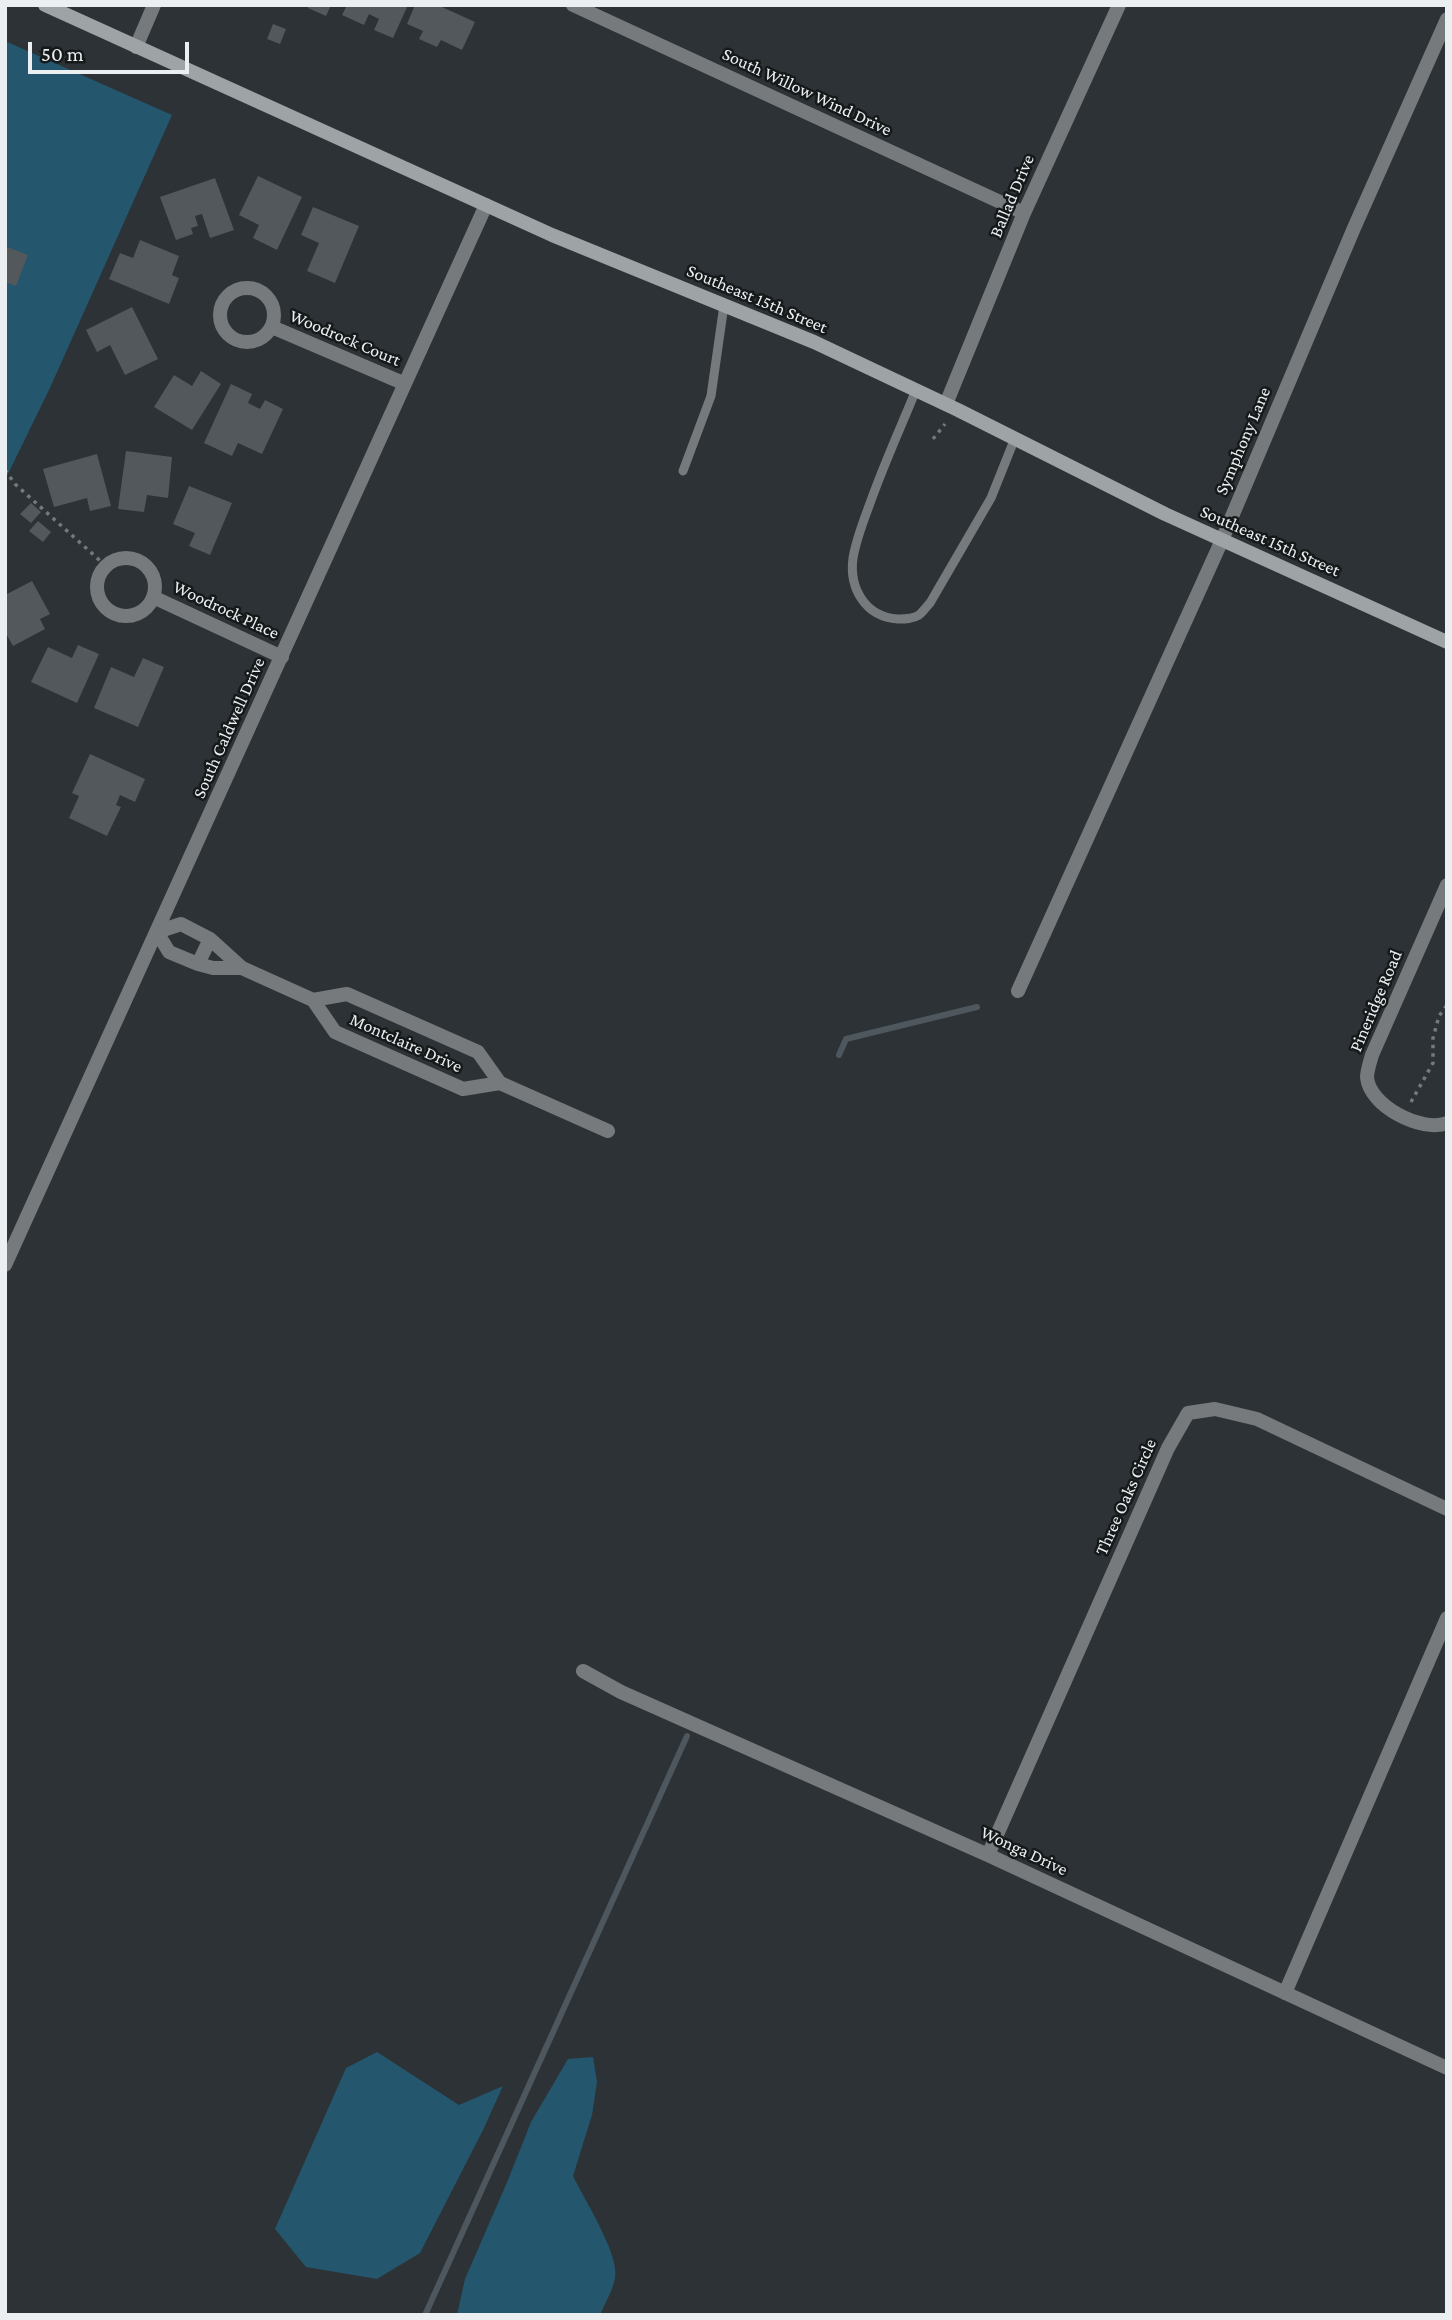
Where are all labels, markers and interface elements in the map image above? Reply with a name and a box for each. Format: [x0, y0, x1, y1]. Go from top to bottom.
scale bar [32, 28, 192, 72]
text: 50 m [41, 42, 84, 66]
street label: South Willow Wind Drive [719, 43, 895, 141]
street label: Ballad Drive [985, 151, 1039, 241]
street label: Southeast 15th Street [683, 260, 831, 338]
street label: Woodrock Court [286, 305, 404, 371]
street label: Symphony Lane [1211, 384, 1275, 498]
street label: Southeast 15th Street [1197, 500, 1343, 582]
street label: Woodrock Place [169, 576, 283, 644]
street label: South Caldwell Drive [188, 654, 270, 802]
street label: Pineridge Road [1345, 947, 1407, 1055]
street label: Montclaire Drive [346, 1009, 466, 1077]
street label: Three Oaks Circle [1091, 1435, 1161, 1559]
street label: Wonga Drive [977, 1821, 1071, 1881]

